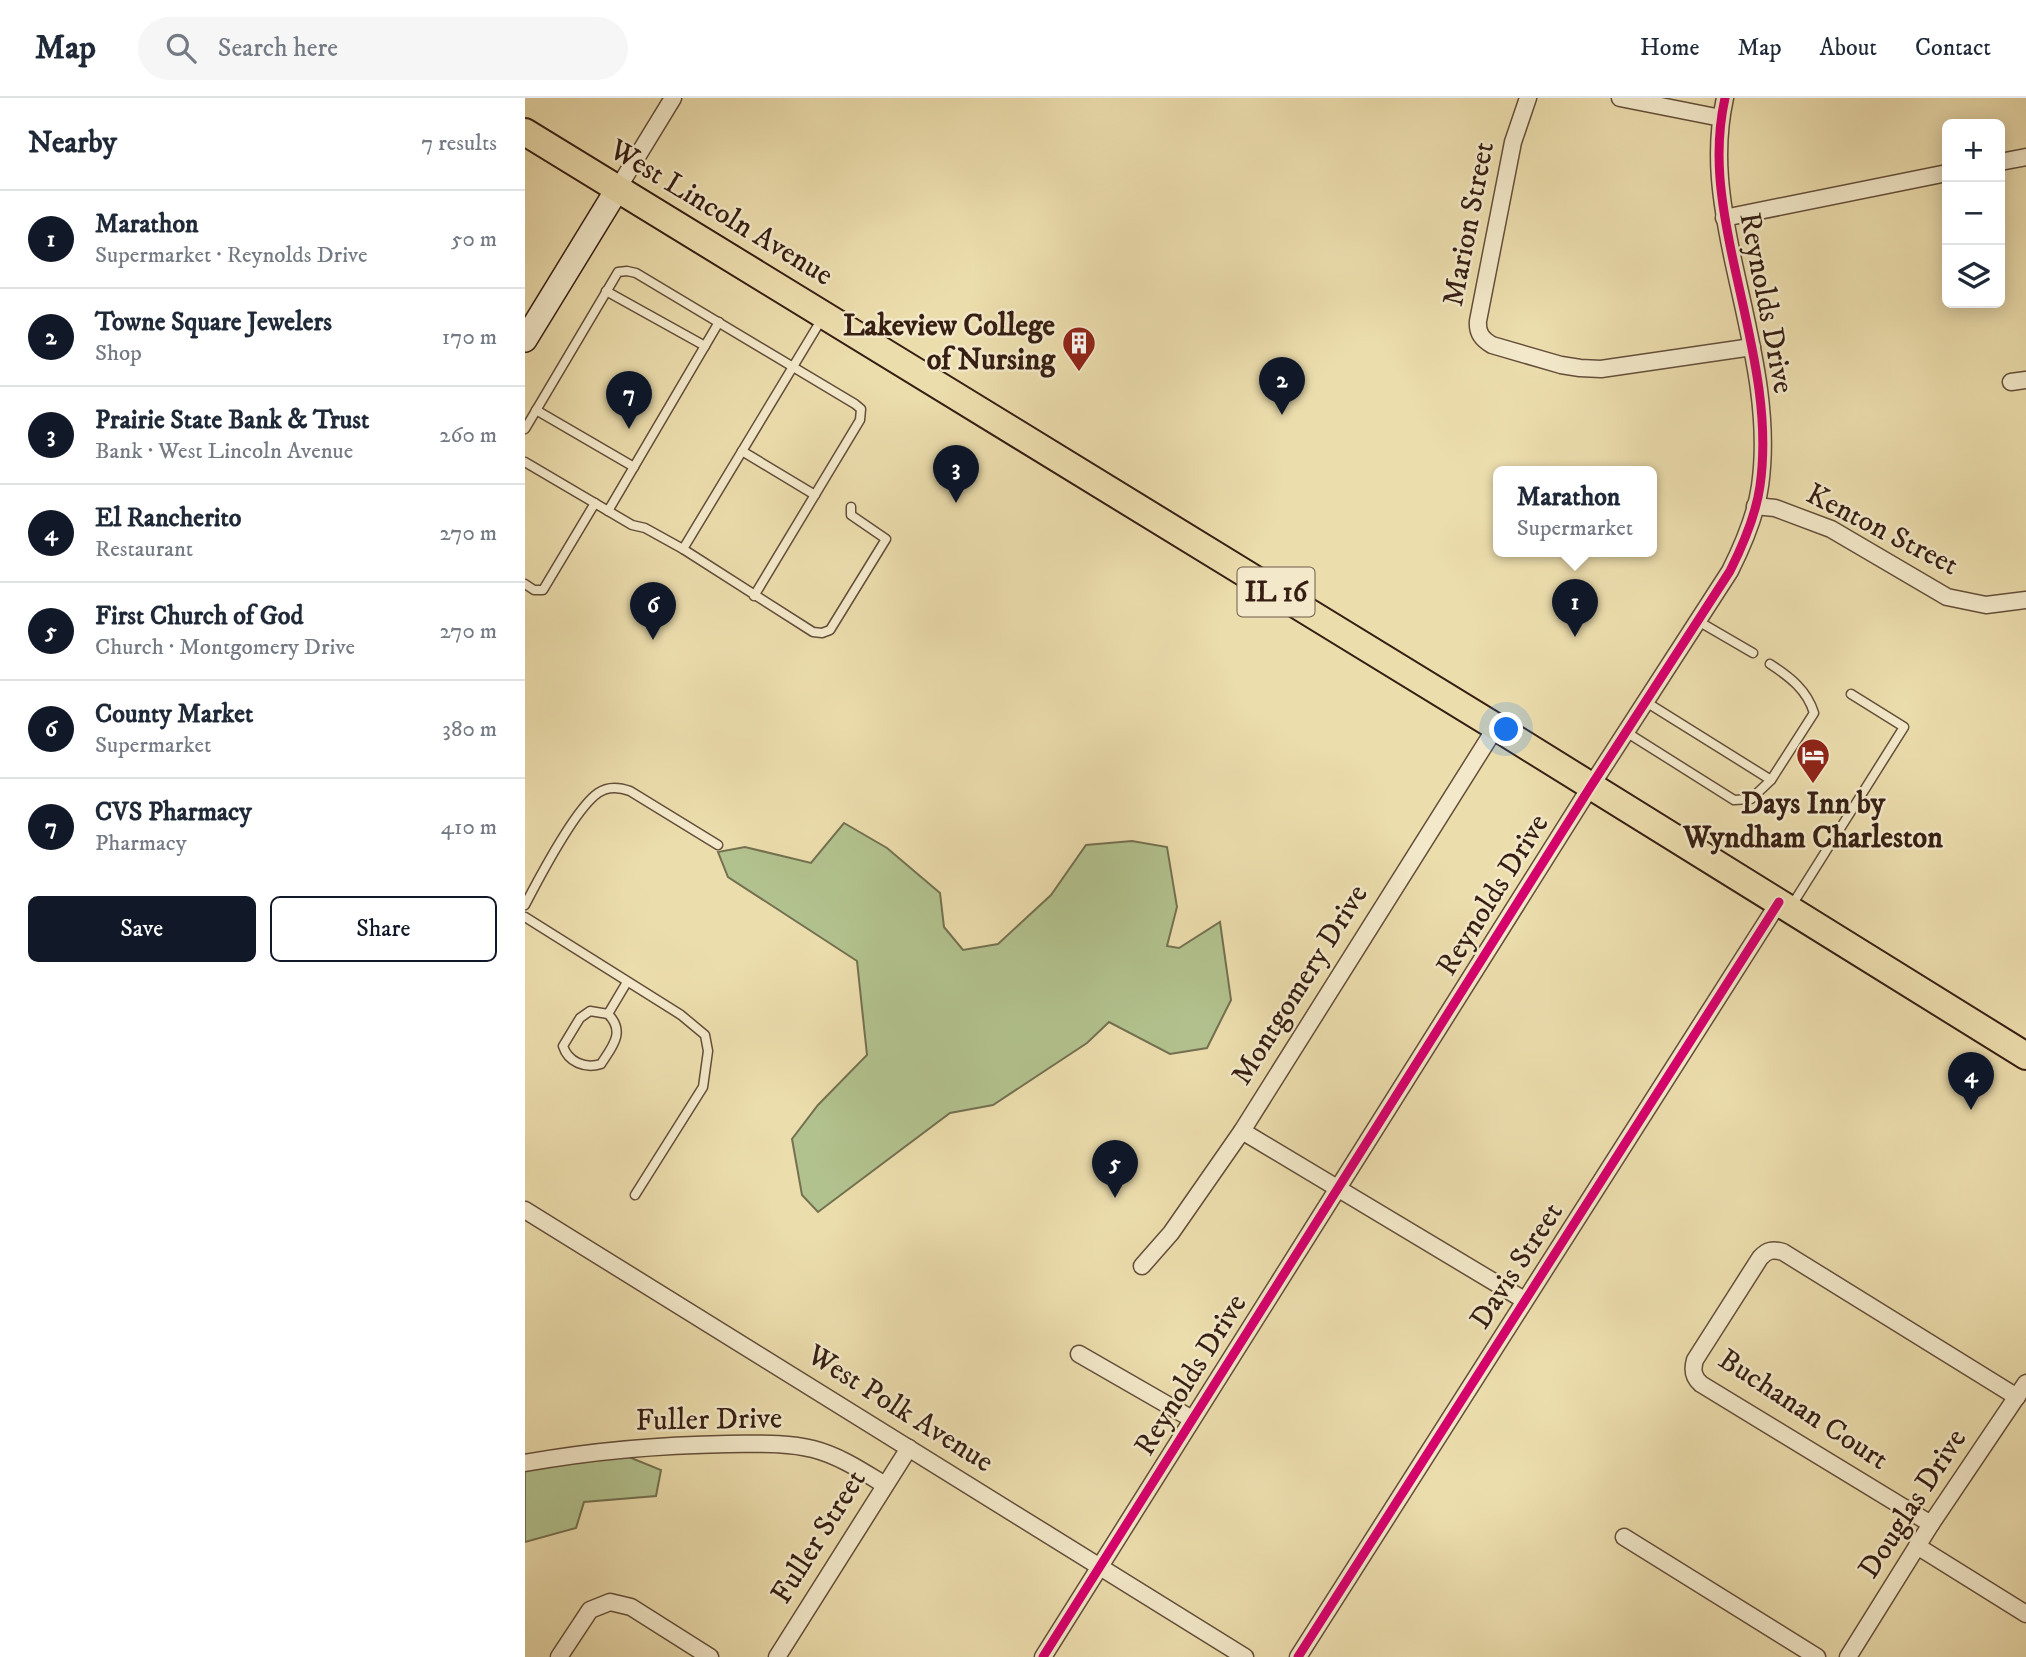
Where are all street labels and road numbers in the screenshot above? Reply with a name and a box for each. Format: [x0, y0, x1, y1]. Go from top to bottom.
street label: West Lincoln Avenue [602, 131, 840, 294]
street label: Marion Street [1435, 139, 1503, 309]
street label: Reynolds Drive [1730, 209, 1802, 397]
street label: Kenton Street [1800, 476, 1964, 584]
road number: IL 16 [1237, 568, 1315, 616]
street label: Reynolds Drive [1429, 807, 1557, 983]
street label: Montgomery Drive [1224, 878, 1376, 1092]
street label: Davis Street [1462, 1196, 1572, 1336]
street label: Reynolds Drive [1127, 1287, 1255, 1463]
street label: West Polk Avenue [799, 1336, 1000, 1481]
street label: Buchanan Court [1711, 1341, 1895, 1479]
street label: Fuller Drive [635, 1400, 783, 1440]
street label: Douglas Drive [1851, 1422, 1975, 1586]
street label: Fuller Street [763, 1463, 875, 1611]

